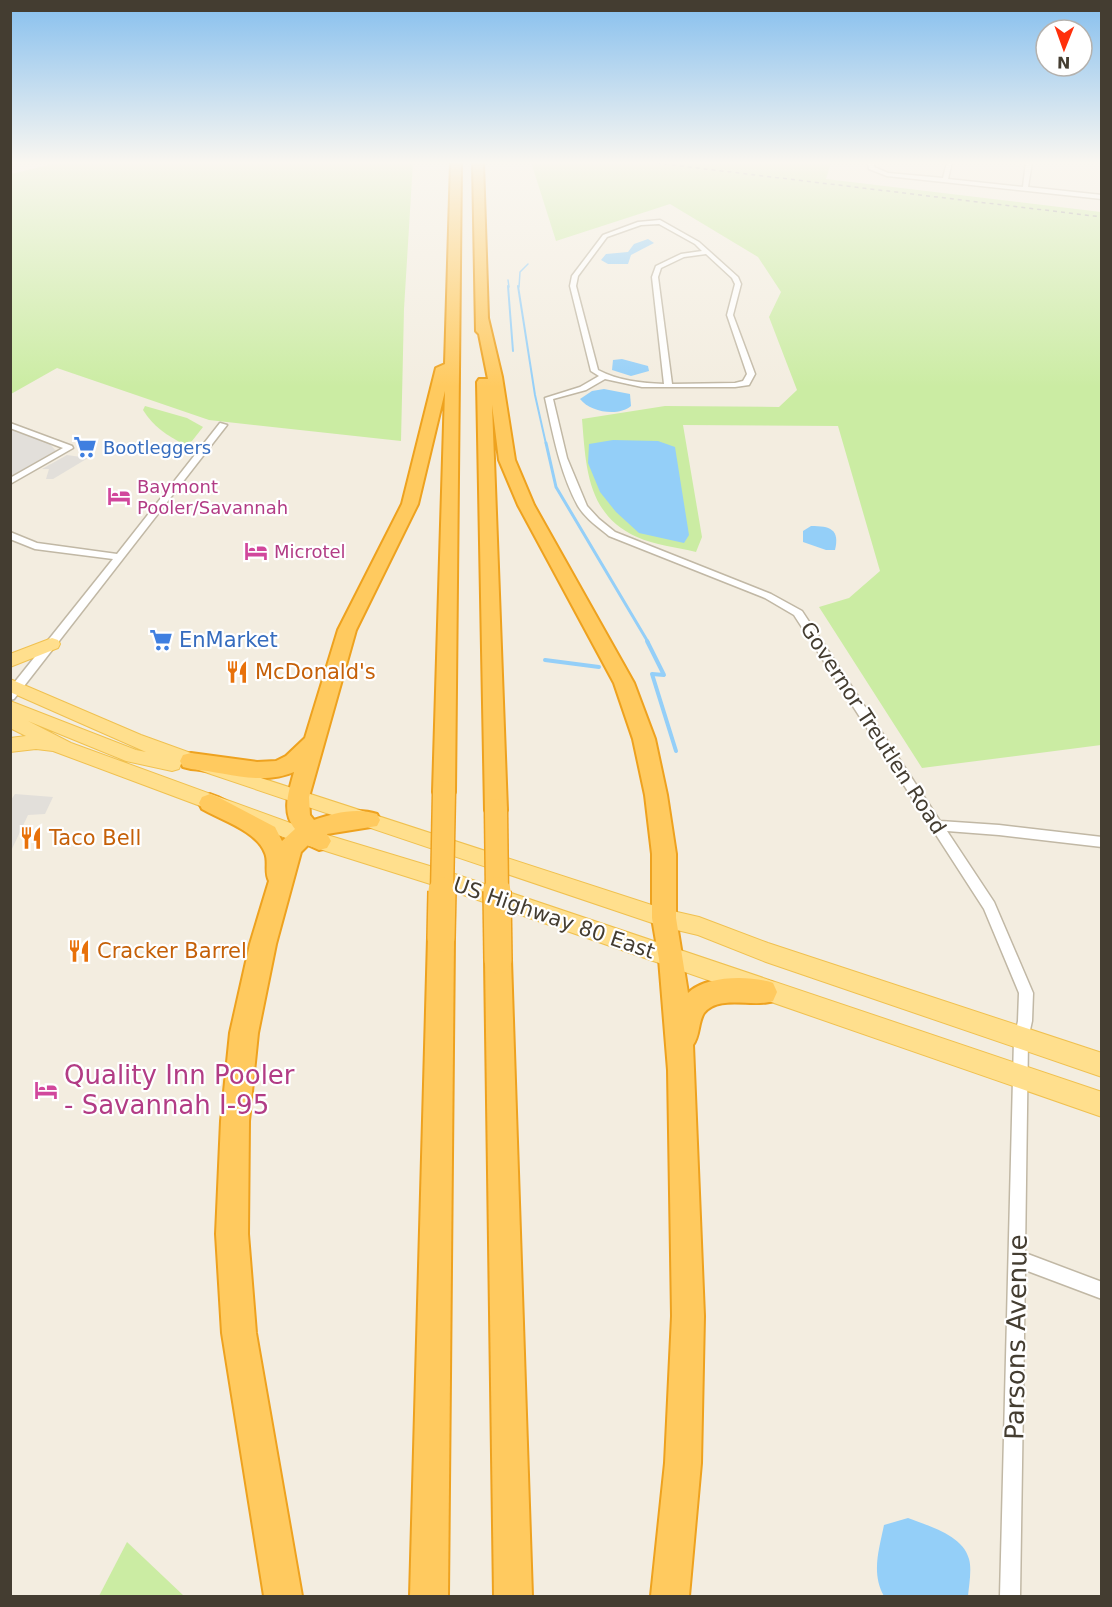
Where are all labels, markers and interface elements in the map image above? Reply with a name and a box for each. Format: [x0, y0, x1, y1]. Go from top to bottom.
north arrow [1034, 18, 1094, 78]
text: N [1057, 53, 1071, 72]
supermarket icon: Bootleggers [72, 434, 98, 460]
place label: Bootleggers [103, 437, 211, 458]
place label: Baymont Pooler/Savannah [137, 476, 288, 518]
hotel icon: Baymont Pooler/Savannah [106, 483, 132, 509]
hotel icon: Microtel [243, 538, 269, 564]
place label: Microtel [274, 541, 346, 562]
street label: Governor Treutlen Road [795, 617, 951, 839]
supermarket icon: EnMarket [148, 627, 174, 653]
place label: EnMarket [179, 628, 278, 652]
restaurant icon: McDonald's [224, 659, 250, 685]
place label: McDonald's [255, 660, 376, 684]
restaurant icon: Taco Bell [18, 825, 44, 851]
place label: Taco Bell [48, 826, 141, 850]
street label: US Highway 80 East [450, 872, 658, 964]
restaurant icon: Cracker Barrel [66, 938, 92, 964]
place label: Cracker Barrel [97, 939, 247, 963]
place label: Quality Inn Pooler - Savannah I-95 [64, 1060, 295, 1120]
hotel icon: Quality Inn Pooler - Savannah I-95 [33, 1077, 59, 1103]
street label: Parsons Avenue [999, 1234, 1033, 1440]

